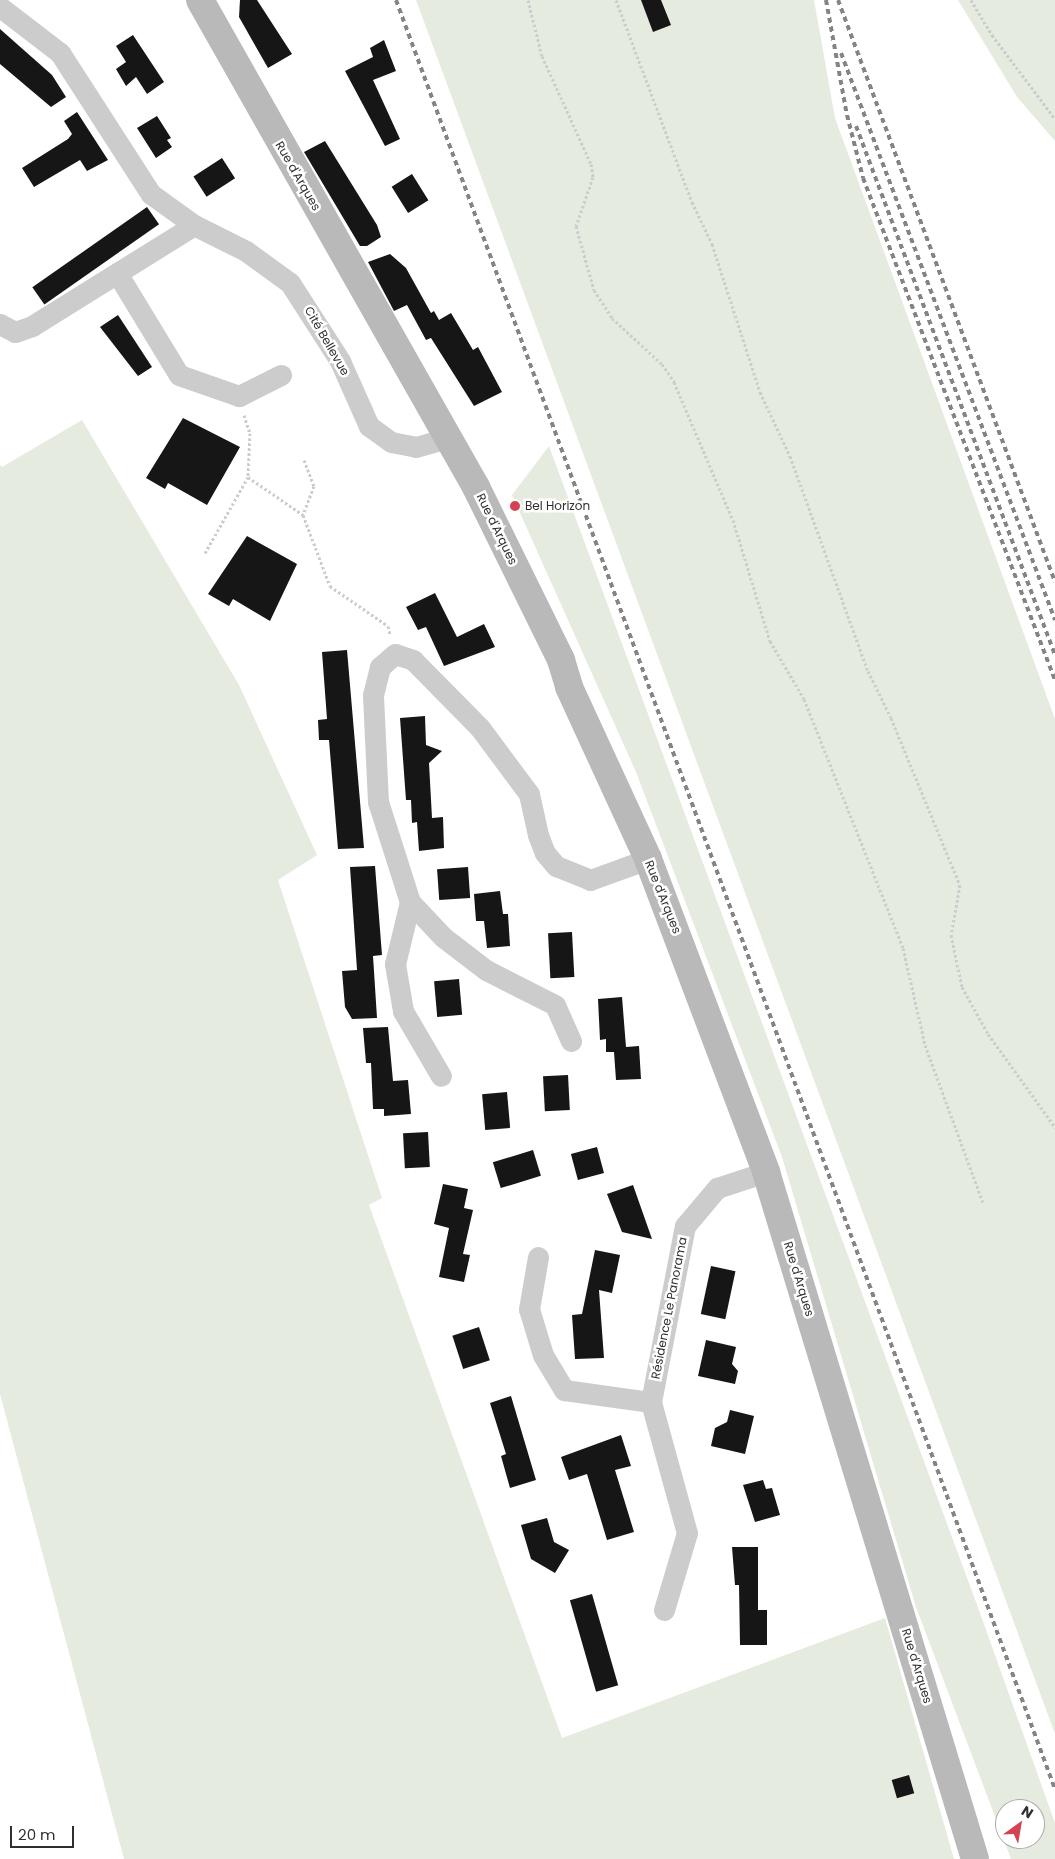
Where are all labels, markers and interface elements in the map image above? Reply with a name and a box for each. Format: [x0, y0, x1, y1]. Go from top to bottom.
street label: Rue d'Arques [272, 139, 324, 213]
street label: Cité Bellevue [301, 304, 353, 378]
street label: Rue d'Arques [473, 491, 521, 567]
place label: Bel Horizon [525, 499, 590, 513]
marker: Bel Horizon [509, 500, 521, 512]
street label: Rue d'Arques [642, 858, 684, 936]
street label: Résidence Le Panorama [648, 1236, 690, 1380]
street label: Rue d'Arques [781, 1240, 817, 1318]
street label: Rue d'Arques [899, 1627, 935, 1705]
north arrow [995, 1799, 1045, 1849]
text: N [1018, 1801, 1037, 1823]
scale bar [12, 1816, 76, 1848]
text: 20 m [18, 1824, 56, 1845]

